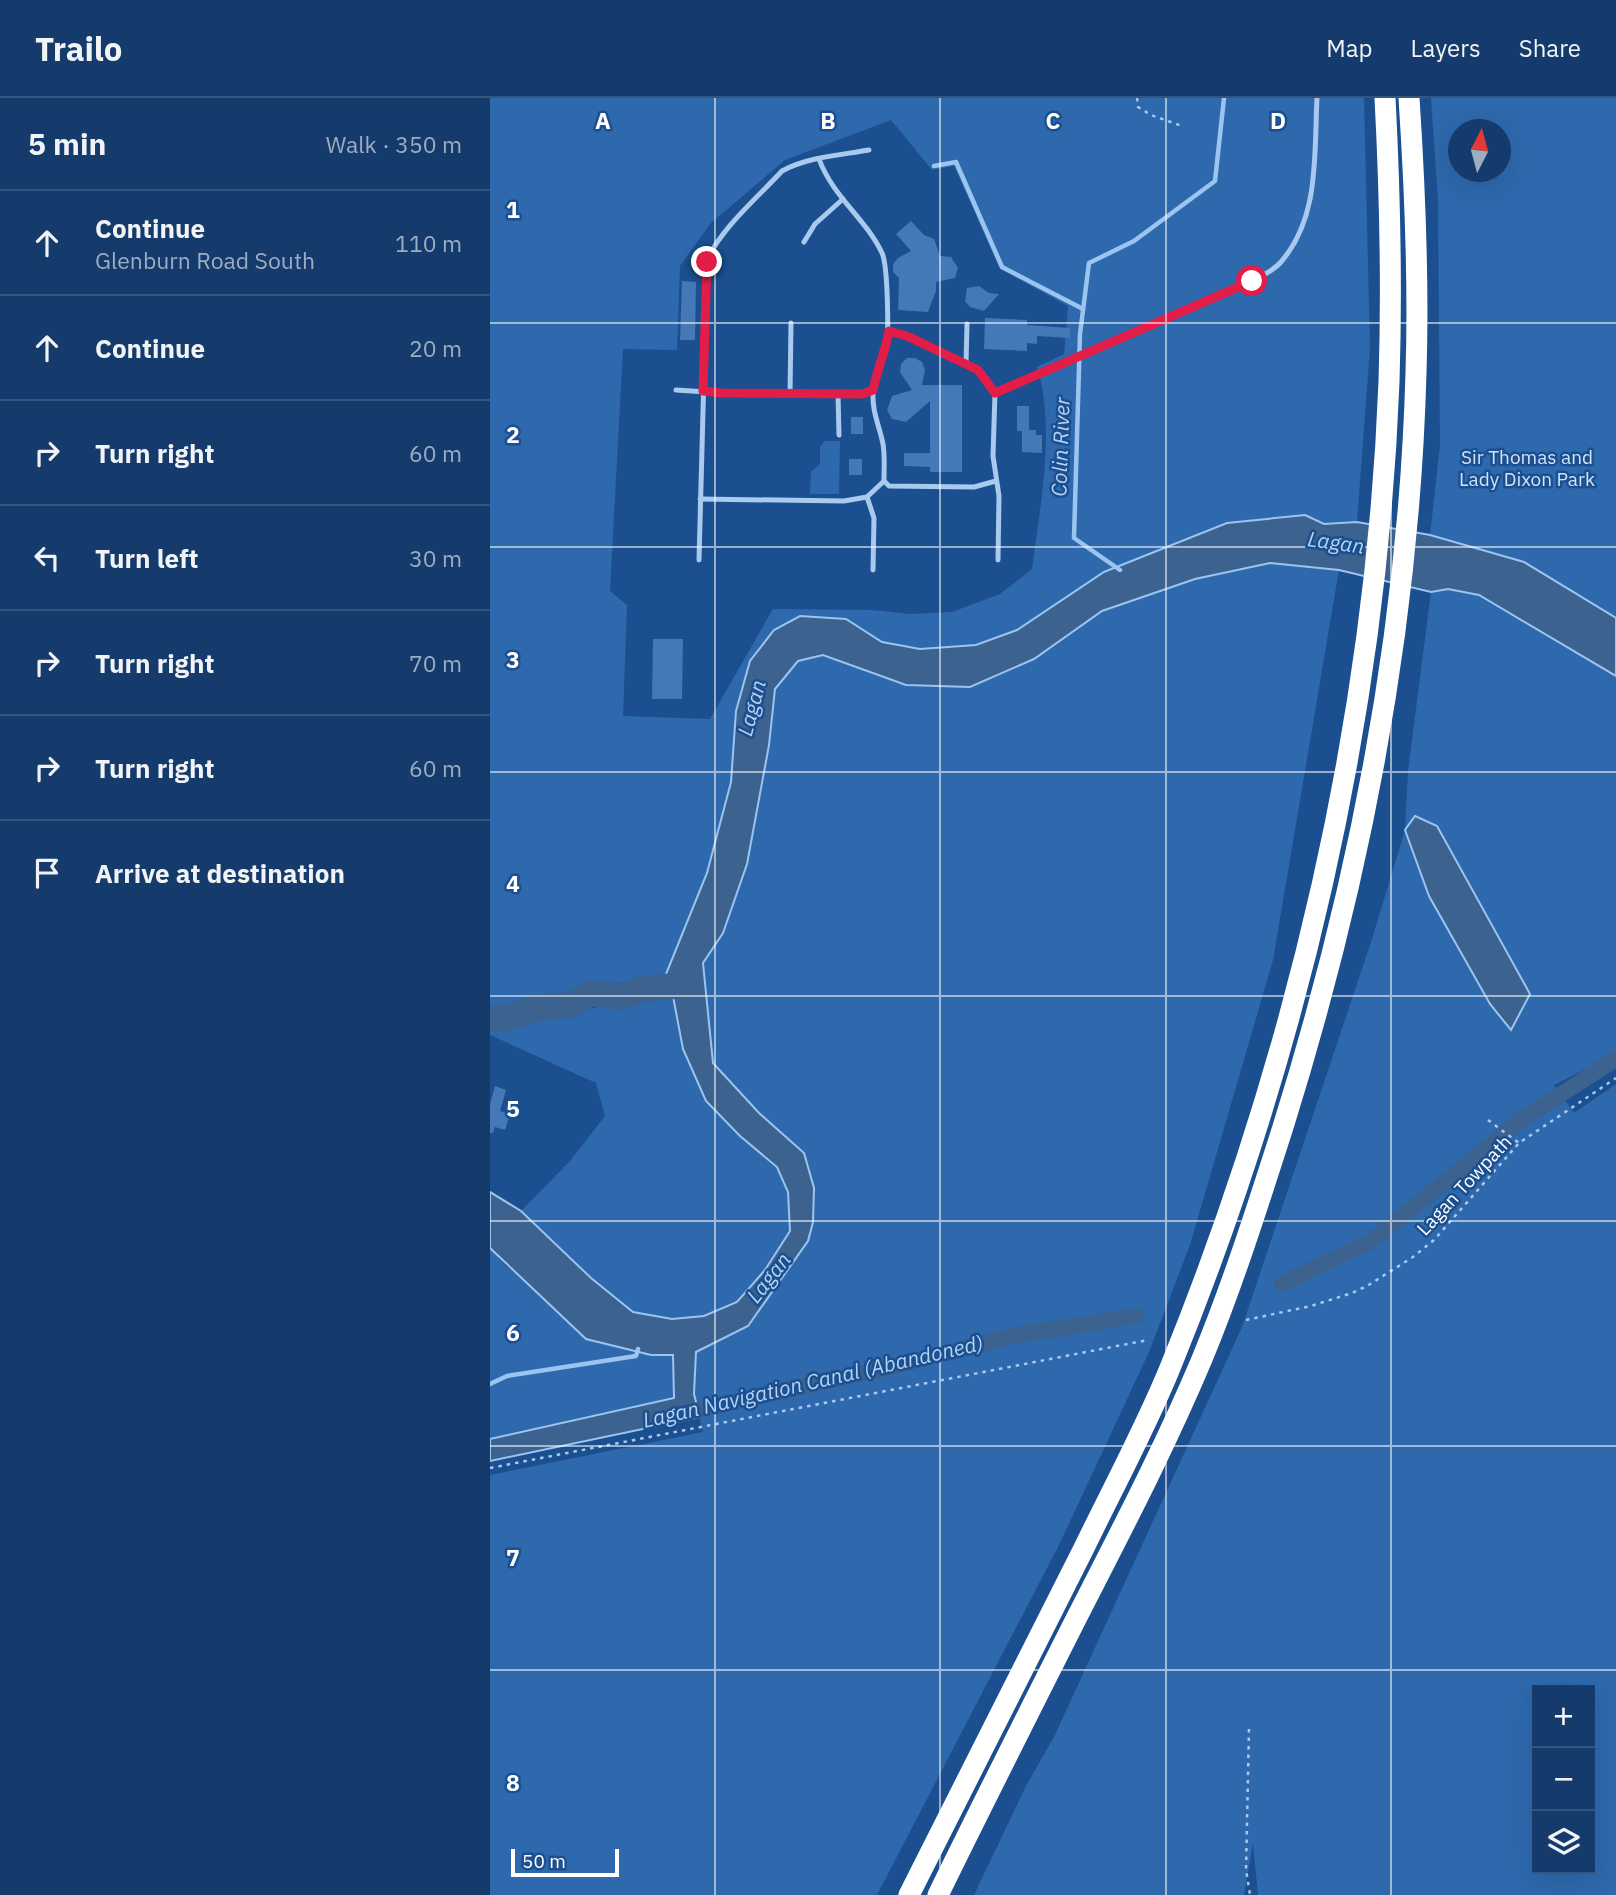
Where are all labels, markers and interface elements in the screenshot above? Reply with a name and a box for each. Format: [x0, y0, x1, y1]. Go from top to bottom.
text: Trailo [35, 27, 122, 70]
text: Map [1326, 32, 1373, 64]
text: Layers [1411, 32, 1481, 64]
text: Share [1519, 32, 1581, 64]
text: A [595, 105, 611, 135]
text: B [820, 105, 836, 135]
text: C [1046, 105, 1061, 135]
text: D [1270, 105, 1286, 135]
north arrow [1448, 119, 1511, 182]
text: 5 min [28, 124, 106, 163]
text: Walk · 350 m [326, 129, 462, 159]
text: 1 [506, 194, 520, 224]
text: Continue [95, 211, 205, 245]
icon: ahead [28, 224, 66, 262]
text: 110 m [395, 228, 462, 258]
text: Glenburn Road South [95, 245, 315, 275]
route end [691, 246, 722, 277]
route start [1236, 265, 1267, 296]
icon: ahead [28, 329, 66, 367]
text: Continue [95, 331, 205, 365]
text: 20 m [409, 333, 462, 363]
water label: Colin River [1044, 396, 1076, 497]
text: 2 [506, 419, 520, 449]
icon: right [28, 434, 66, 472]
text: Turn right [95, 436, 214, 470]
text: 60 m [409, 438, 462, 468]
park label: Sir Thomas and Lady Dixon Park [1459, 445, 1595, 491]
water label: Lagan [1306, 524, 1366, 560]
icon: left [28, 539, 66, 577]
text: Turn left [95, 541, 198, 575]
text: 30 m [409, 543, 462, 573]
icon: right [28, 644, 66, 682]
text: 3 [506, 644, 520, 674]
text: Turn right [95, 646, 214, 680]
text: 70 m [409, 648, 462, 678]
water label: Lagan [730, 677, 772, 739]
icon: right [28, 749, 66, 787]
text: Turn right [95, 751, 214, 785]
text: 60 m [409, 753, 462, 783]
icon: arrive [28, 854, 66, 892]
text: Arrive at destination [95, 856, 345, 890]
text: 4 [506, 868, 520, 898]
text: 5 [506, 1093, 520, 1123]
street label: Lagan Towpath [1411, 1130, 1517, 1240]
water label: Lagan [740, 1246, 797, 1308]
text: 6 [506, 1317, 520, 1347]
water label: Lagan Navigation Canal (Abandoned) [640, 1328, 986, 1434]
text: 7 [506, 1542, 520, 1572]
map controls [1532, 1685, 1595, 1874]
button: + [1532, 1685, 1595, 1748]
button: − [1532, 1748, 1595, 1811]
text: 8 [506, 1767, 520, 1797]
button: layers [1532, 1811, 1595, 1874]
scale bar [511, 1846, 620, 1878]
text: 50 m [522, 1849, 566, 1873]

